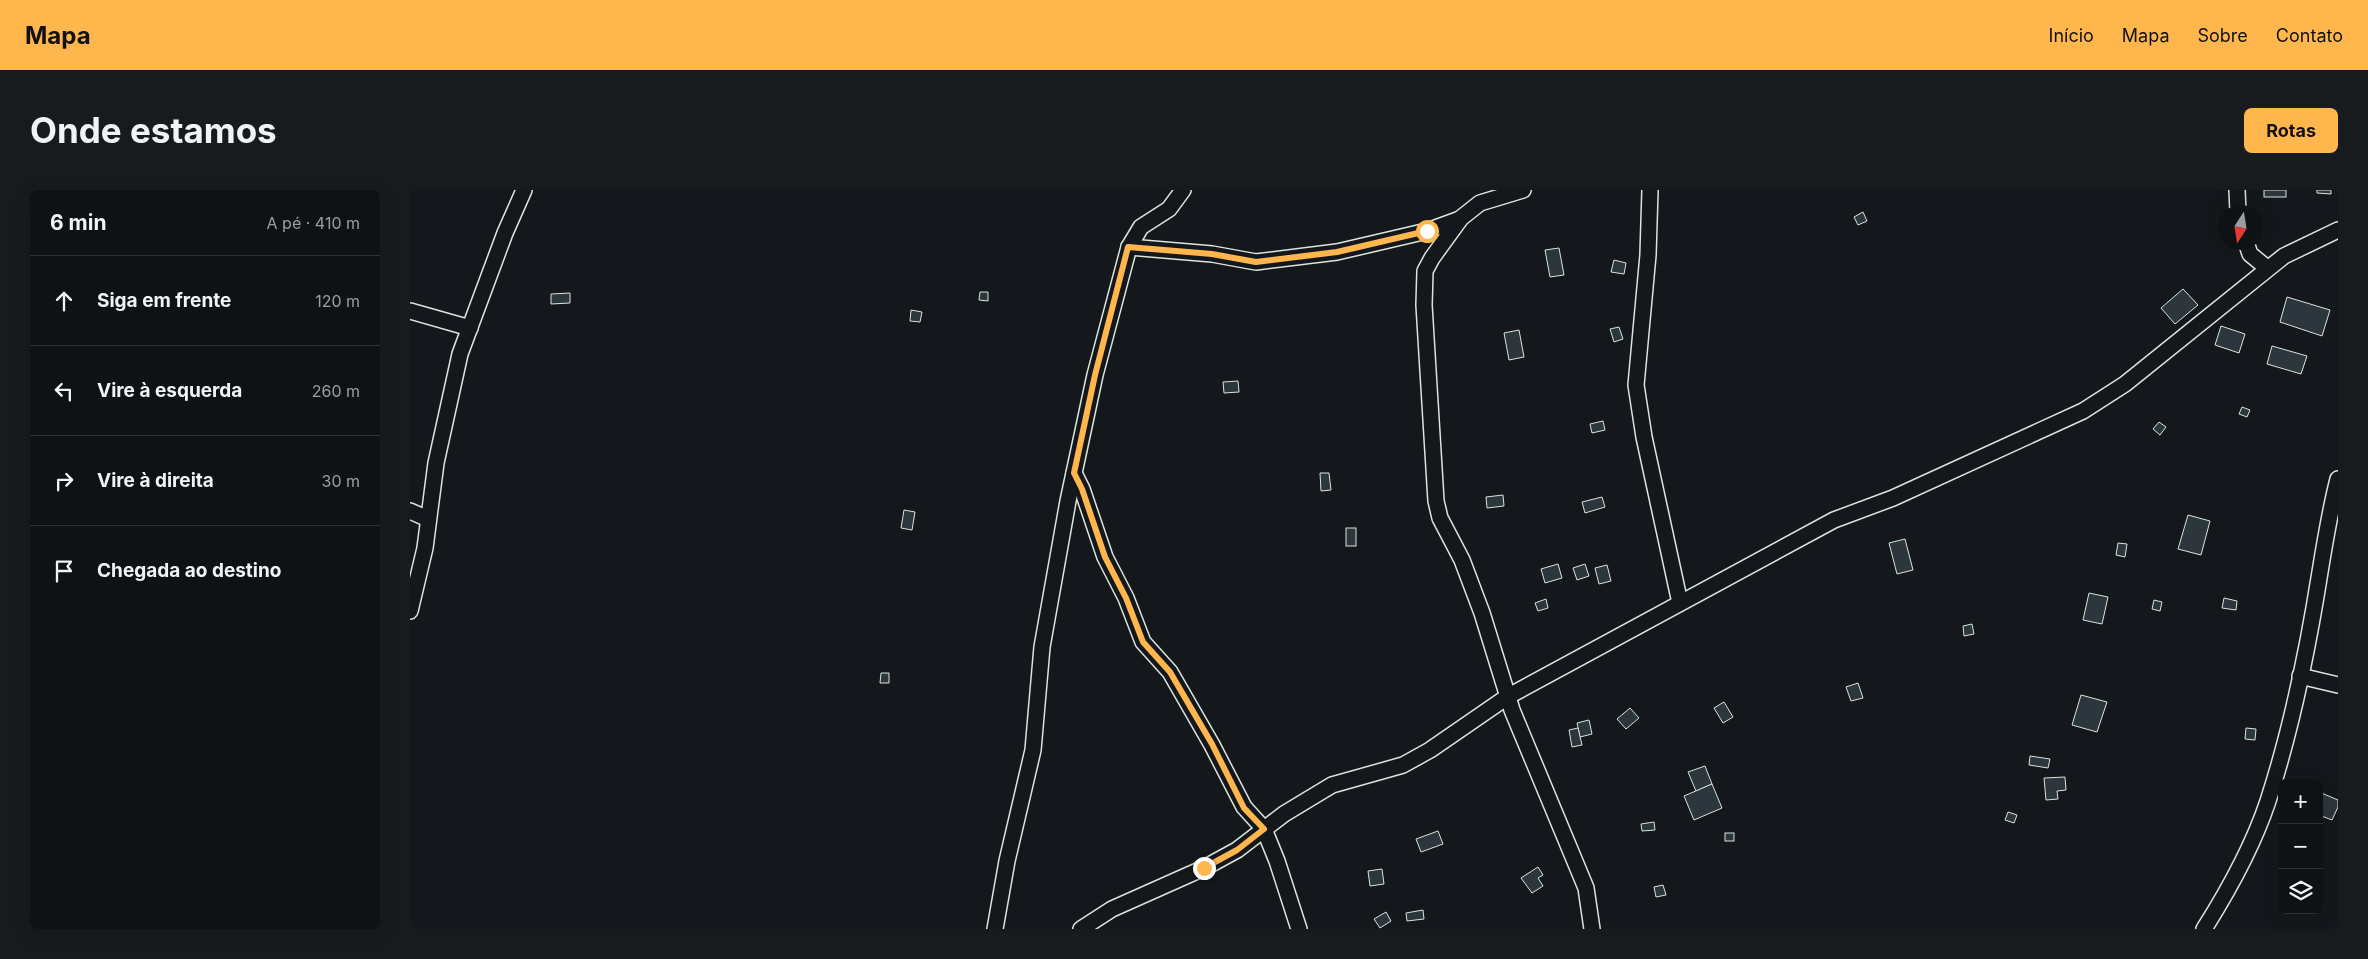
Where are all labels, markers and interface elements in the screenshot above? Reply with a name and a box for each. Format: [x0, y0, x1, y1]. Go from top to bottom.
text: Mapa [25, 21, 91, 50]
text: Início [2049, 25, 2094, 46]
text: Mapa [2122, 25, 2169, 46]
text: Sobre [2197, 25, 2248, 46]
text: Contato [2276, 25, 2343, 46]
button: Rotas [2244, 108, 2338, 153]
text: Onde estamos [30, 109, 277, 151]
north arrow [2218, 205, 2263, 250]
text: 6 min [50, 210, 107, 235]
text: A pé · 410 m [267, 213, 360, 233]
route start [1416, 220, 1439, 243]
icon: ahead [50, 287, 78, 315]
text: Siga em frente [97, 289, 231, 312]
text: 120 m [315, 291, 360, 311]
icon: left [50, 377, 78, 405]
text: Vire à esquerda [97, 379, 242, 402]
text: 260 m [312, 381, 360, 401]
icon: right [50, 467, 78, 495]
text: Vire à direita [97, 469, 214, 492]
text: 30 m [322, 471, 360, 491]
icon: arrive [50, 557, 78, 585]
text: Chegada ao destino [97, 559, 281, 582]
map controls [2278, 779, 2323, 914]
button: + [2278, 779, 2323, 824]
button: − [2278, 824, 2323, 869]
route end [1193, 857, 1216, 880]
button: layers [2278, 869, 2323, 914]

